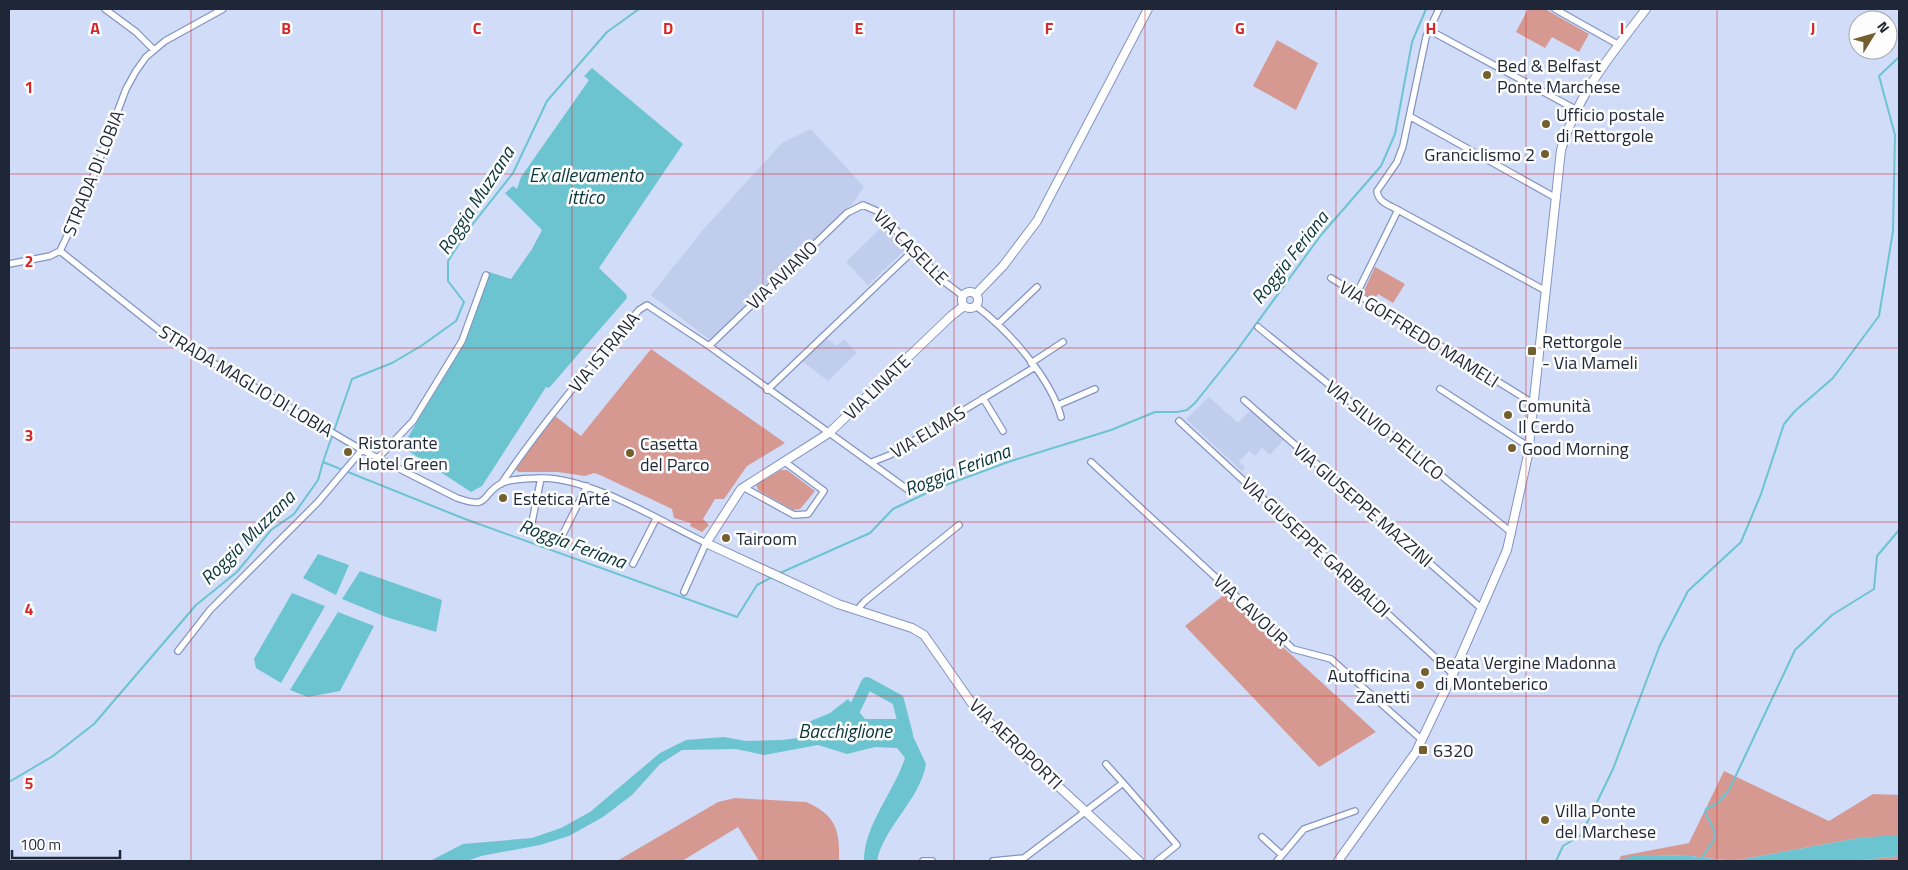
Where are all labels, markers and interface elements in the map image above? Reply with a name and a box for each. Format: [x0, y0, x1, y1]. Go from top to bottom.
north arrow [1848, 10, 1898, 60]
text: A [90, 16, 100, 40]
text: B [281, 16, 291, 40]
text: C [473, 16, 482, 40]
text: D [663, 16, 673, 40]
text: E [855, 16, 864, 40]
text: F [1045, 16, 1054, 40]
text: G [1235, 16, 1245, 40]
text: H [1426, 16, 1436, 40]
text: I [1620, 16, 1624, 40]
text: J [1811, 16, 1815, 40]
text: N [1872, 17, 1895, 37]
place label: Bed & Belfast Ponte Marchese [1497, 52, 1620, 100]
marker: Bed & Belfast Ponte Marchese [1481, 69, 1493, 81]
text: 1 [25, 75, 33, 99]
place label: Ufficio postale di Rettorgole [1556, 101, 1665, 149]
street label: STRADA DI LOBIA [56, 106, 131, 240]
marker: Ufficio postale di Rettorgole [1540, 118, 1552, 130]
water label: Roggia Muzzana [429, 139, 522, 260]
place label: Granciclismo 2 [1424, 141, 1535, 168]
marker: Granciclismo 2 [1539, 148, 1551, 160]
water label: Ex allevamento ittico [529, 160, 644, 211]
street label: VIA CASELLE [867, 203, 955, 291]
water label: Roggia Feriana [1243, 203, 1336, 310]
street label: VIA AVIANO [740, 234, 824, 316]
text: 2 [25, 249, 33, 273]
street label: VIA GOFFREDO MAMELI [1334, 274, 1504, 394]
street label: VIA ISTRANA [562, 306, 646, 398]
street label: STRADA MAGLIO DI LOBIA [154, 318, 338, 444]
place label: Rettorgole - Via Mameli [1542, 328, 1638, 376]
marker: Rettorgole - Via Mameli [1526, 345, 1538, 357]
street label: VIA LINATE [837, 348, 917, 426]
street label: VIA SILVIO PELLICO [1320, 374, 1450, 486]
place label: Comunità Il Cerdo [1518, 392, 1591, 440]
street label: VIA ELMAS [885, 399, 971, 465]
marker: Comunità Il Cerdo [1502, 409, 1514, 421]
text: 3 [25, 423, 33, 447]
place label: Ristorante Hotel Green [358, 429, 448, 477]
place label: Casetta del Parco [640, 430, 710, 478]
water label: Roggia Feriana [900, 435, 1016, 503]
place label: Good Morning [1522, 435, 1629, 462]
street label: VIA GIUSEPPE MAZZINI [1287, 436, 1439, 574]
marker: Good Morning [1506, 442, 1518, 454]
marker: Ristorante Hotel Green [342, 446, 354, 458]
marker: Casetta del Parco [624, 447, 636, 459]
street label: VIA GIUSEPPE GARIBALDI [1235, 471, 1397, 623]
water label: Roggia Muzzana [193, 482, 302, 591]
place label: Estetica Arté [513, 485, 610, 512]
marker: Estetica Arté [497, 492, 509, 504]
water label: Roggia Feriana [516, 510, 632, 576]
place label: Tairoom [736, 525, 797, 552]
marker: Tairoom [720, 532, 732, 544]
street label: VIA CAVOUR [1207, 568, 1295, 652]
text: 4 [25, 597, 34, 621]
place label: Beata Vergine Madonna di Monteberico [1435, 649, 1616, 697]
place label: Autofficina Zanetti [1328, 662, 1410, 710]
marker: Beata Vergine Madonna di Monteberico [1419, 666, 1431, 678]
marker: Autofficina Zanetti [1414, 679, 1426, 691]
street label: VIA AEROPORTI [963, 692, 1069, 796]
water label: Bacchiglione [798, 716, 893, 745]
place label: 6320 [1433, 737, 1473, 764]
marker: 6320 [1417, 744, 1429, 756]
text: 5 [25, 771, 34, 795]
place label: Villa Ponte del Marchese [1555, 797, 1656, 845]
marker: Villa Ponte del Marchese [1539, 814, 1551, 826]
scale bar [12, 828, 120, 860]
text: 100 m [20, 833, 61, 856]

